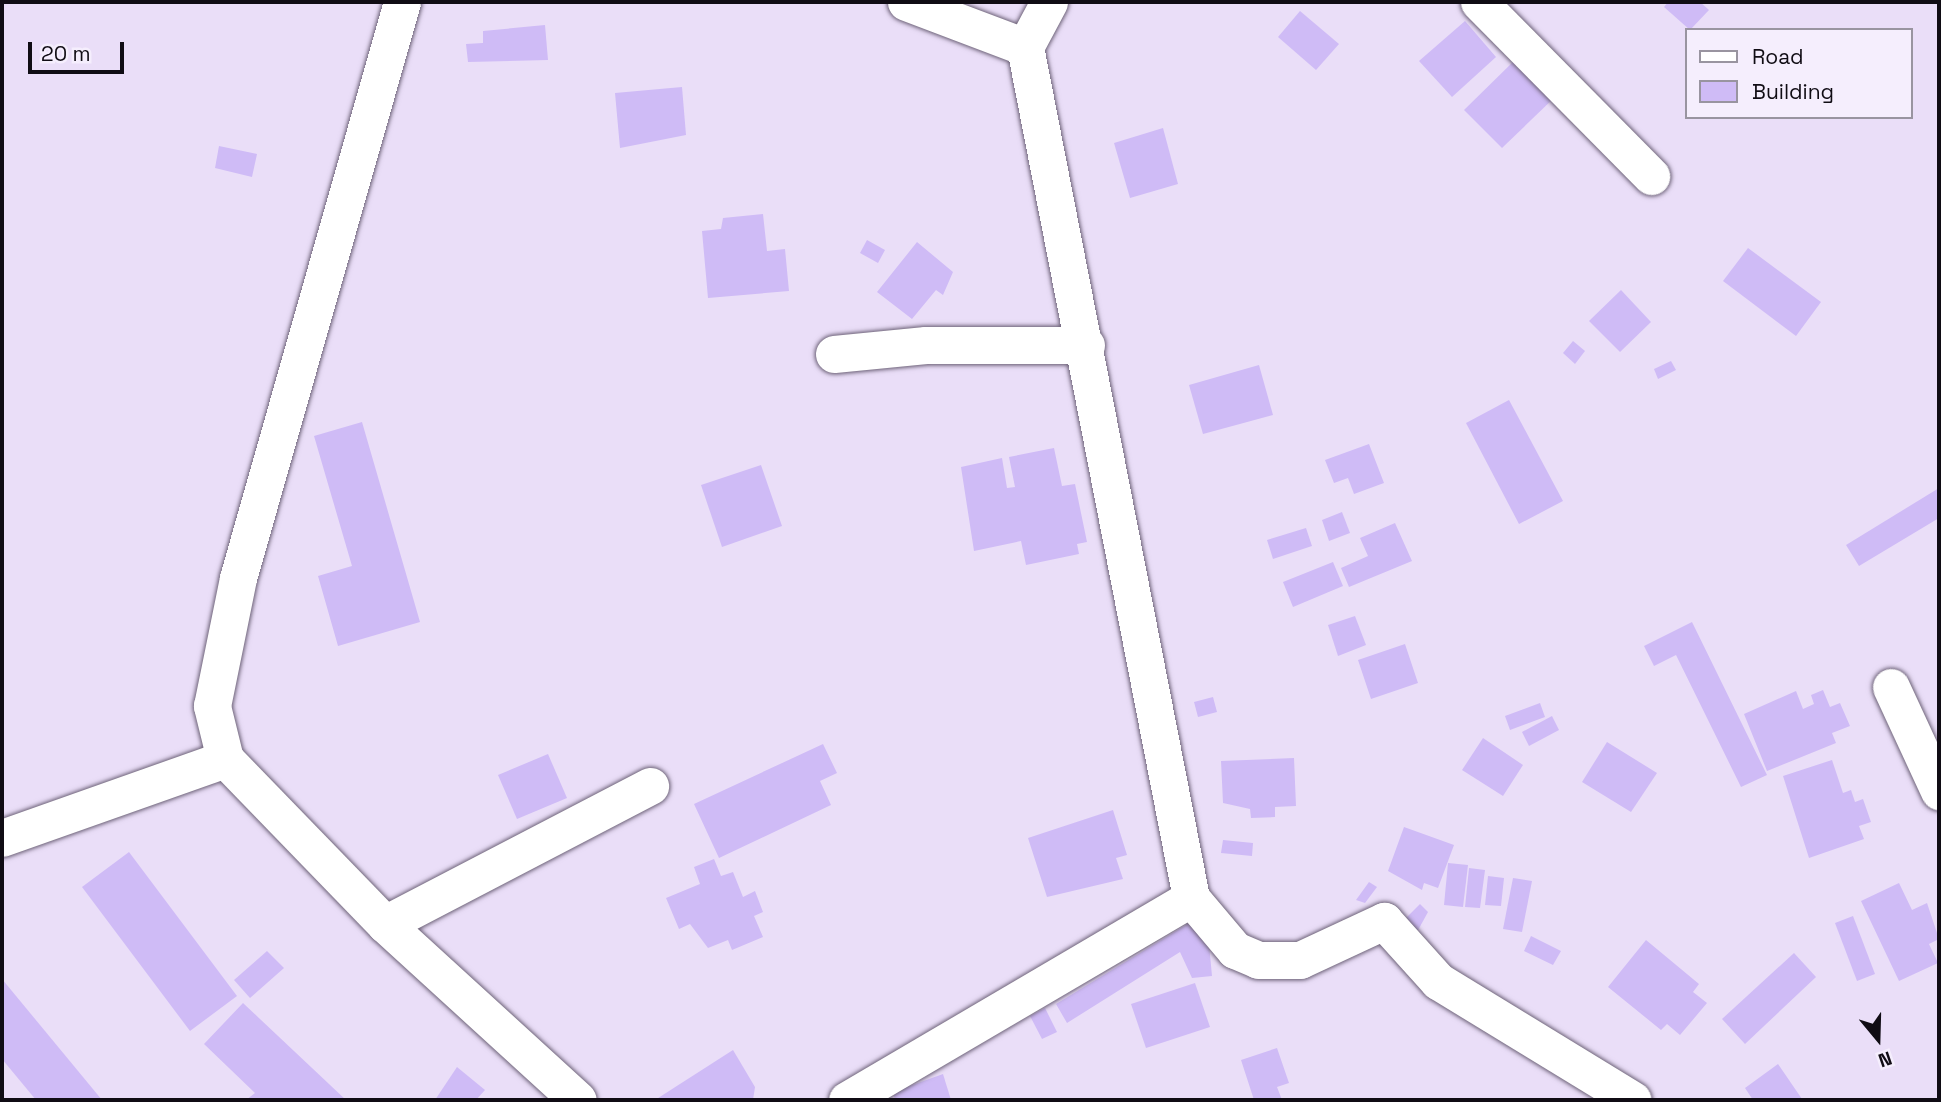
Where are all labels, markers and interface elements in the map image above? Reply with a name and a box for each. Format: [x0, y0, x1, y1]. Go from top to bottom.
scale bar [32, 28, 128, 72]
legend [1686, 28, 1913, 119]
text: 20 m [41, 40, 91, 67]
text: Road [1752, 43, 1804, 70]
text: Building [1752, 78, 1834, 105]
north arrow [1843, 1004, 1913, 1074]
text: N [1875, 1045, 1895, 1073]

